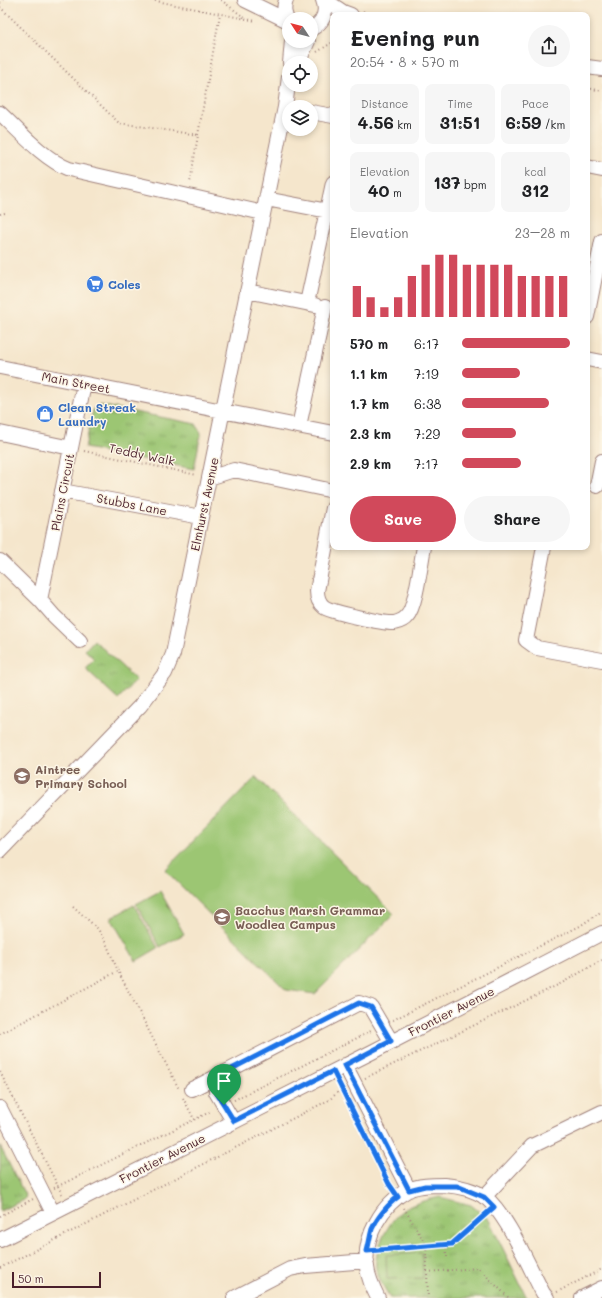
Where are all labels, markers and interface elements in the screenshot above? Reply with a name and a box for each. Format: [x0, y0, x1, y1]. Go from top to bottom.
north arrow [282, 12, 318, 48]
map controls [282, 12, 318, 136]
text: Evening run [350, 23, 480, 52]
button: share [528, 25, 570, 67]
text: 20:54 · 8 × 570 m [350, 53, 459, 70]
button: locate [282, 56, 318, 92]
text: Distance [361, 96, 408, 111]
text: Time [447, 96, 473, 111]
text: Pace [522, 96, 549, 111]
button: layers [282, 100, 318, 136]
text: 4.56 [357, 111, 394, 133]
text: 31:51 [440, 111, 480, 133]
text: 6:59 [505, 111, 541, 133]
text: km [394, 117, 412, 132]
text: /km [541, 117, 565, 132]
text: Elevation [360, 164, 409, 179]
text: kcal [524, 164, 546, 179]
text: 137 [433, 171, 461, 193]
text: bpm [461, 177, 487, 192]
text: 40 [368, 179, 389, 201]
text: 312 [522, 179, 549, 201]
text: m [389, 185, 402, 200]
text: Elevation [350, 224, 408, 241]
text: 23–28 m [515, 224, 570, 241]
supermarket icon: Coles [85, 274, 105, 294]
place label: Coles [108, 276, 141, 292]
text: 570 m [350, 335, 388, 352]
text: 6:17 [414, 335, 439, 352]
text: 1.1 km [350, 365, 388, 382]
text: 7:19 [414, 365, 439, 382]
street label: Main Street [40, 368, 112, 396]
text: 1.7 km [350, 395, 389, 412]
text: 6:38 [414, 395, 441, 412]
place label: Clean Streak Laundry [58, 399, 136, 429]
shop icon: Clean Streak Laundry [35, 404, 55, 424]
text: 2.3 km [350, 425, 391, 442]
text: 7:29 [414, 425, 440, 442]
street label: Teddy Walk [108, 439, 176, 469]
street label: Plains Circuit [47, 452, 77, 532]
text: 2.9 km [350, 455, 391, 472]
text: 7:17 [414, 455, 438, 472]
street label: Elmhurst Avenue [186, 456, 222, 552]
street label: Stubbs Lane [95, 489, 169, 519]
button: Save [350, 496, 456, 542]
button: Share [464, 496, 570, 542]
place label: Aintree Primary School [35, 761, 127, 791]
school or university icon: Aintree Primary School [12, 766, 32, 786]
place label: Bacchus Marsh Grammar Woodlea Campus [235, 902, 385, 932]
school or university icon: Bacchus Marsh Grammar Woodlea Campus [212, 907, 232, 927]
street label: Frontier Avenue [405, 982, 497, 1040]
pin [207, 1064, 241, 1105]
icon: arrive [213, 1070, 235, 1092]
street label: Frontier Avenue [116, 1129, 208, 1187]
scale bar [12, 1270, 101, 1289]
text: 50 m [18, 1271, 44, 1286]

